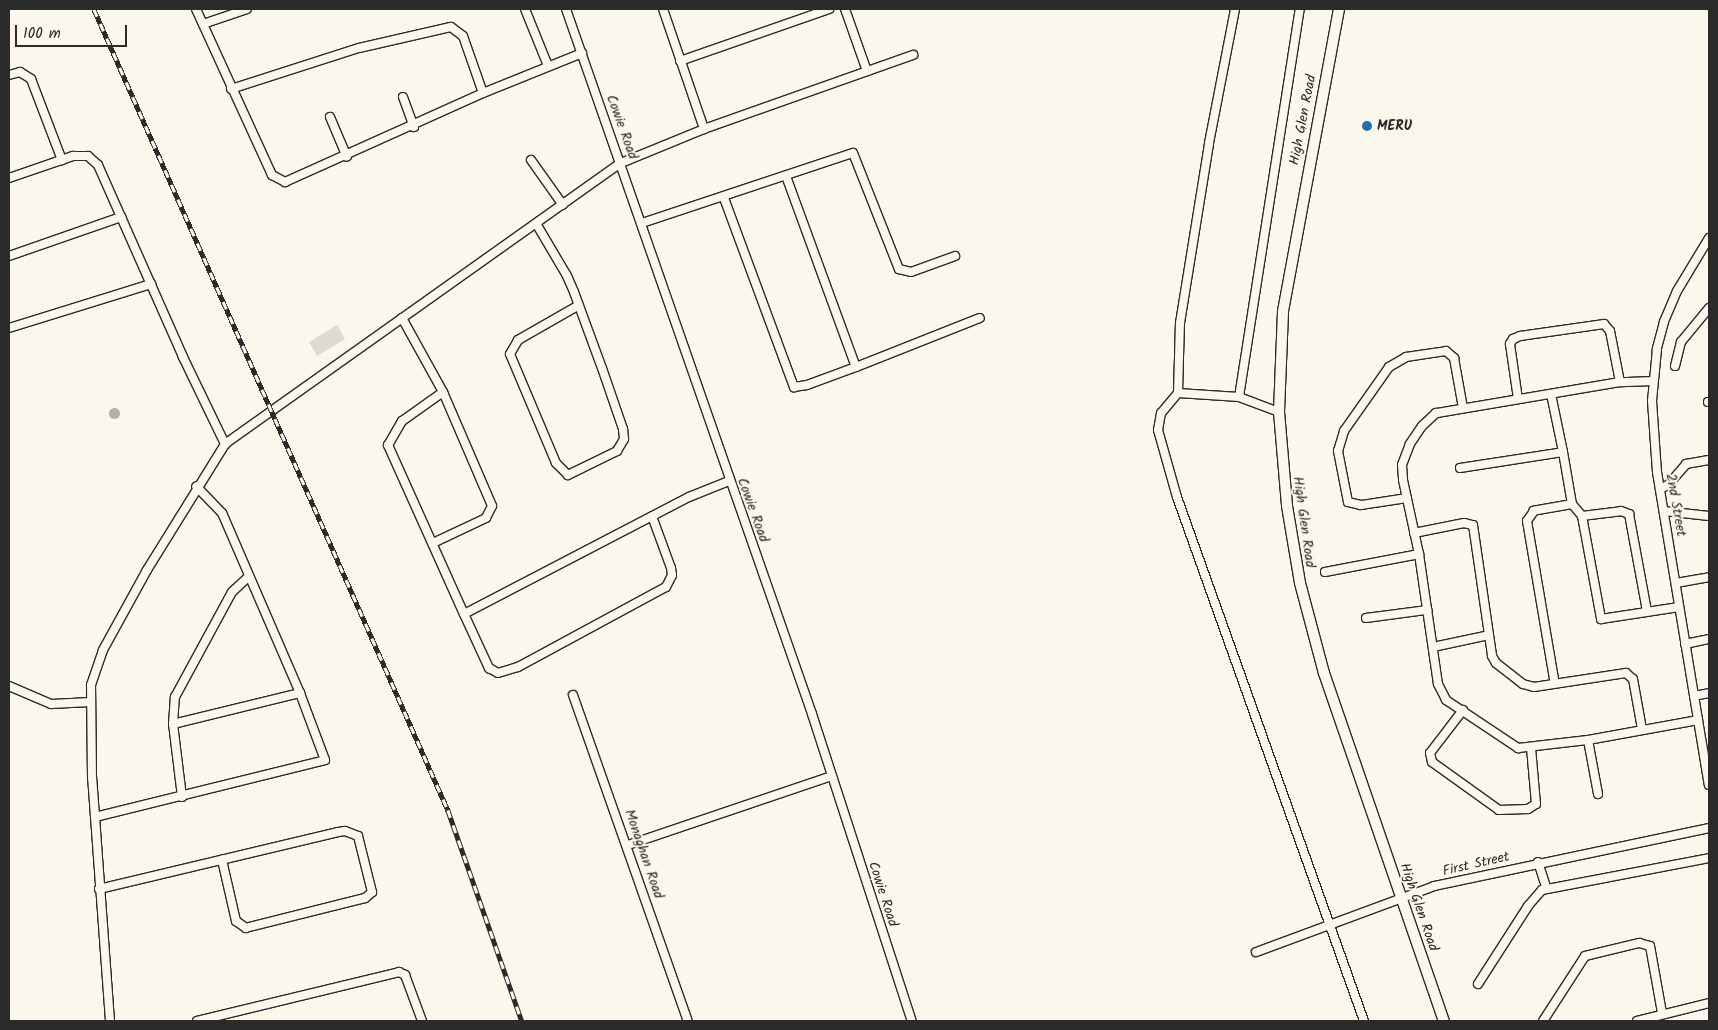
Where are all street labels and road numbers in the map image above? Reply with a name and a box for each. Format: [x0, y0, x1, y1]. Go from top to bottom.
street label: High Glen Road [1286, 73, 1320, 167]
street label: Cowie Road [603, 92, 641, 162]
street label: 2nd Street [1662, 472, 1690, 538]
street label: Cowie Road [734, 475, 772, 545]
street label: High Glen Road [1289, 475, 1319, 569]
street label: Monaghan Road [621, 807, 667, 901]
street label: First Street [1441, 848, 1511, 880]
street label: Cowie Road [865, 859, 901, 929]
street label: High Glen Road [1396, 861, 1442, 953]

